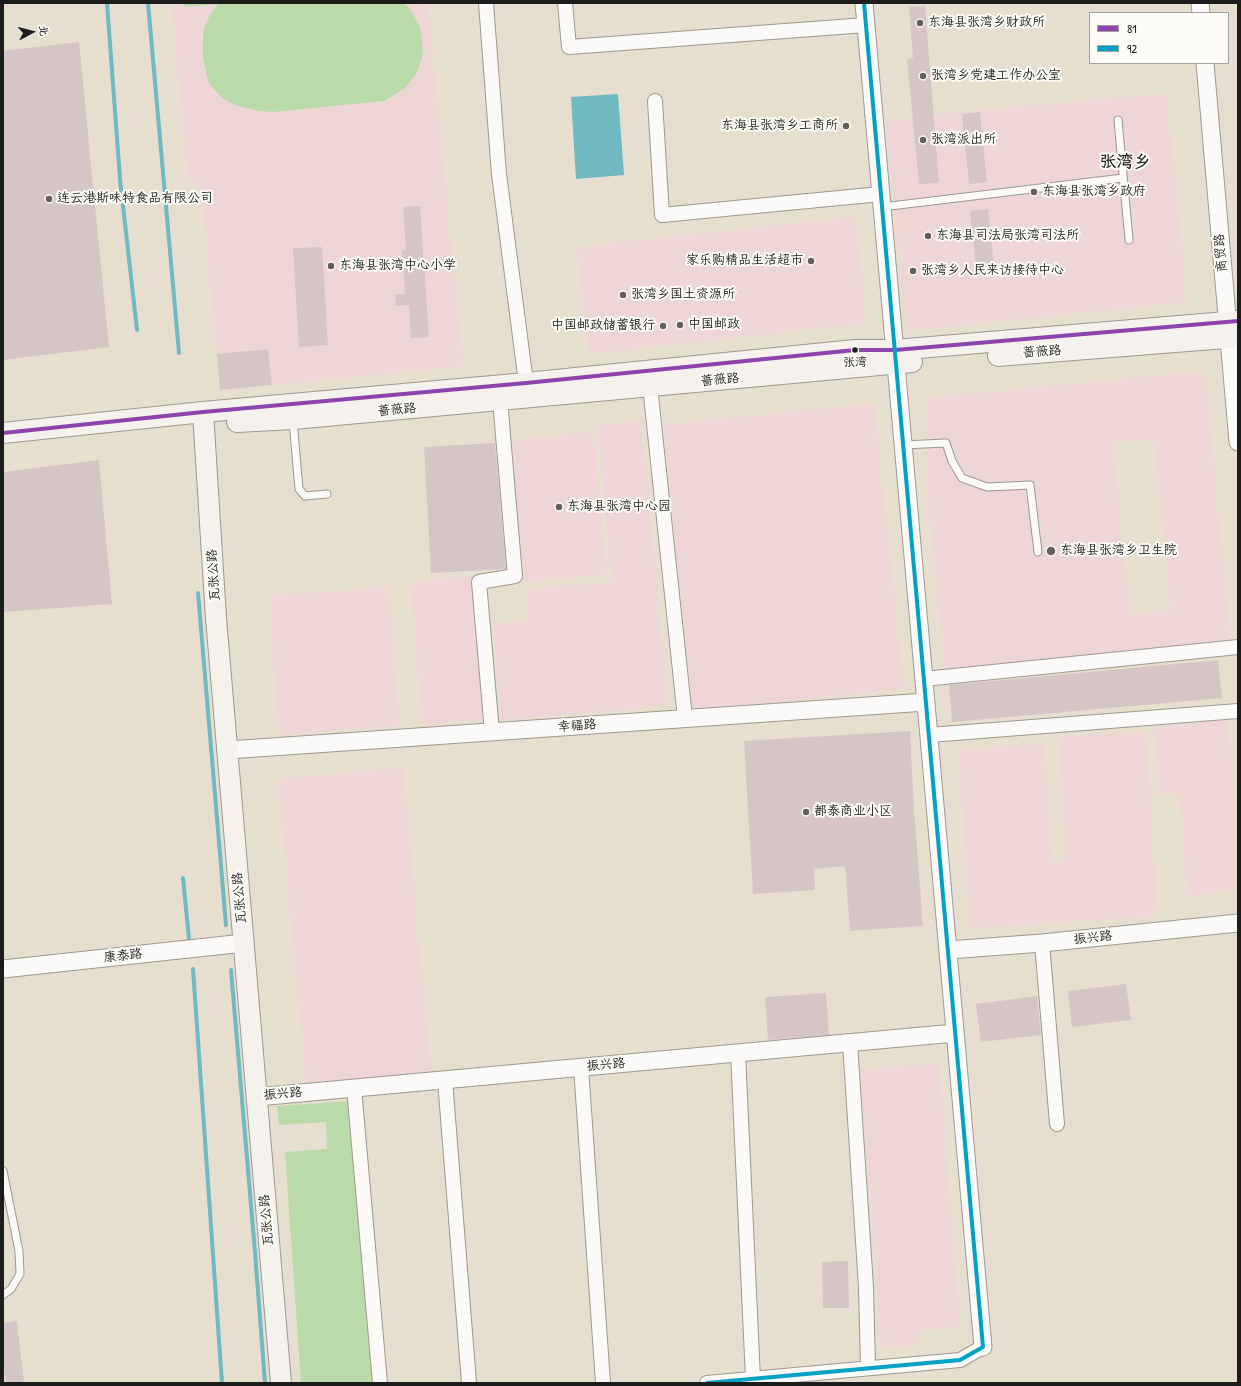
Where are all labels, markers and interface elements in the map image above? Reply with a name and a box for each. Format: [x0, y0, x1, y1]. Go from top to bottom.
north arrow [12, 12, 52, 52]
legend [1089, 12, 1229, 64]
place label: 东海县张湾乡财政所 [928, 15, 1045, 31]
marker: 东海县张湾乡财政所 [915, 18, 925, 28]
text: 81 [1127, 20, 1137, 37]
text: 北 [36, 24, 52, 37]
text: 92 [1127, 40, 1137, 57]
place label: 张湾乡党建工作办公室 [931, 68, 1061, 84]
marker: 张湾乡党建工作办公室 [918, 71, 928, 81]
place label: 东海县张湾乡工商所 [721, 118, 838, 134]
marker: 东海县张湾乡工商所 [841, 121, 851, 131]
place label: 张湾派出所 [931, 132, 996, 148]
marker: 张湾派出所 [918, 135, 928, 145]
district label: 张湾乡 [1100, 152, 1150, 172]
place label: 东海县张湾乡政府 [1042, 184, 1146, 200]
marker: 东海县张湾乡政府 [1029, 187, 1039, 197]
place label: 连云港斯味特食品有限公司 [57, 191, 213, 207]
marker: 连云港斯味特食品有限公司 [44, 194, 54, 204]
place label: 东海县司法局张湾司法所 [936, 228, 1079, 244]
marker: 东海县司法局张湾司法所 [923, 231, 933, 241]
street label: 商贸路 [1212, 233, 1230, 273]
place label: 家乐购精品生活超市 [686, 253, 803, 269]
marker: 家乐购精品生活超市 [806, 256, 816, 266]
place label: 东海县张湾中心小学 [339, 258, 456, 274]
marker: 东海县张湾中心小学 [326, 261, 336, 271]
place label: 张湾乡人民来访接待中心 [921, 263, 1064, 279]
marker: 张湾乡人民来访接待中心 [908, 266, 918, 276]
place label: 张湾乡国土资源所 [631, 287, 735, 303]
marker: 张湾乡国土资源所 [618, 290, 628, 300]
place label: 中国邮政 [688, 317, 740, 333]
place label: 中国邮政储蓄银行 [551, 318, 655, 334]
marker: 中国邮政 [675, 320, 685, 330]
marker: 中国邮政储蓄银行 [658, 321, 668, 331]
street label: 蔷薇路 [1022, 343, 1062, 361]
marker: 张湾 [850, 345, 860, 355]
place label: 张湾 [843, 356, 867, 370]
street label: 蔷薇路 [700, 371, 740, 389]
street label: 蔷薇路 [377, 401, 417, 419]
place label: 东海县张湾中心园 [567, 499, 671, 515]
marker: 东海县张湾中心园 [554, 502, 564, 512]
place label: 东海县张湾乡卫生院 [1060, 543, 1177, 559]
marker: 东海县张湾乡卫生院 [1045, 545, 1057, 557]
street label: 瓦张公路 [204, 549, 224, 601]
street label: 幸福路 [557, 717, 597, 735]
place label: 都泰商业小区 [814, 804, 892, 820]
marker: 都泰商业小区 [801, 807, 811, 817]
street label: 瓦张公路 [230, 871, 250, 925]
street label: 振兴路 [1073, 928, 1113, 948]
street label: 康泰路 [103, 946, 143, 966]
street label: 振兴路 [586, 1056, 626, 1074]
street label: 振兴路 [263, 1085, 303, 1103]
street label: 瓦张公路 [257, 1193, 277, 1247]

